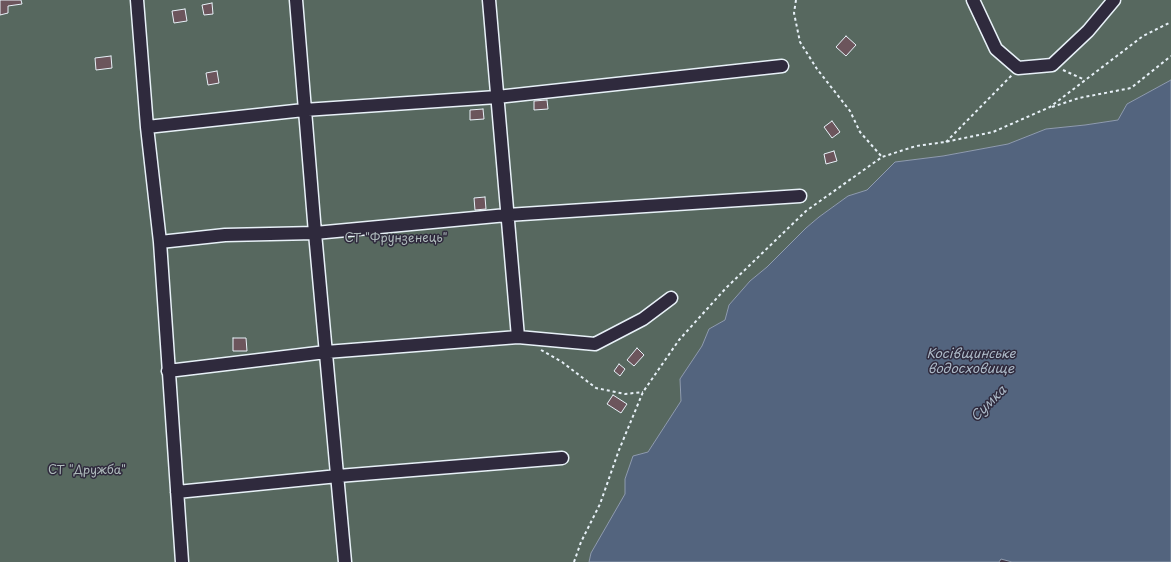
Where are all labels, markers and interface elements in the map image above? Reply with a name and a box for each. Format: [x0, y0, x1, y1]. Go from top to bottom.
park label: СТ "Фрунзенець" [344, 232, 448, 246]
water label: Косівщинське водосховище [927, 346, 1015, 377]
water label: Сумка [968, 383, 1010, 425]
park label: СТ "Дружба" [48, 464, 126, 478]

